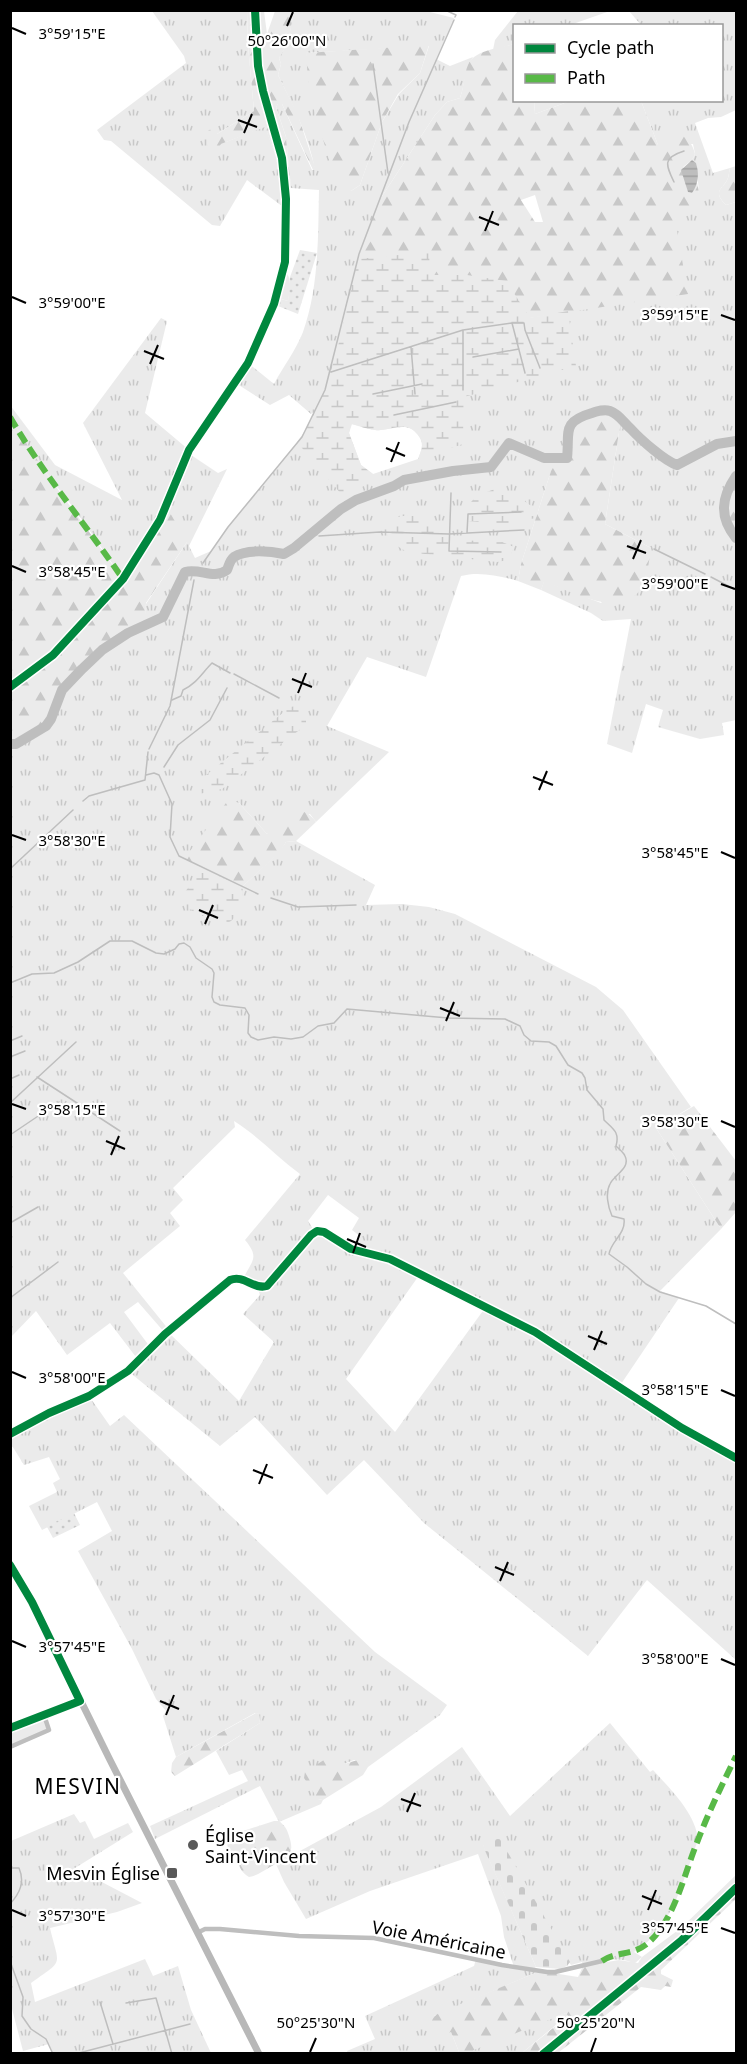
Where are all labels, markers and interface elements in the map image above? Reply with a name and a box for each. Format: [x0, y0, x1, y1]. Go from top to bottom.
text: 3°59'15"E [38, 23, 106, 43]
legend [513, 24, 723, 102]
text: 50°26'00"N [248, 30, 326, 50]
text: Cycle path [567, 35, 654, 59]
text: Path [567, 65, 606, 89]
text: 3°59'00"E [38, 292, 106, 312]
text: 3°59'15"E [641, 304, 709, 324]
text: 3°58'45"E [38, 561, 106, 581]
text: 3°59'00"E [641, 573, 709, 593]
text: 3°58'30"E [38, 830, 106, 850]
text: 3°58'45"E [641, 842, 709, 862]
text: 3°58'15"E [38, 1099, 106, 1119]
text: 3°58'30"E [641, 1111, 709, 1131]
text: 3°58'00"E [38, 1367, 106, 1387]
text: 3°58'15"E [641, 1379, 709, 1399]
text: 3°57'45"E [38, 1636, 106, 1656]
text: 3°58'00"E [641, 1648, 709, 1668]
district label: MESVIN [35, 1772, 121, 1800]
place label: Église Saint-Vincent [205, 1823, 317, 1868]
marker: Église Saint-Vincent [186, 1838, 200, 1852]
place label: Mesvin Église [46, 1861, 160, 1885]
marker: Mesvin Église [165, 1866, 179, 1880]
text: 3°57'30"E [38, 1905, 106, 1925]
street label: Voie Américaine [370, 1914, 508, 1964]
text: 3°57'45"E [641, 1917, 709, 1937]
text: 50°25'30"N [277, 2012, 355, 2032]
text: 50°25'20"N [557, 2012, 635, 2032]

